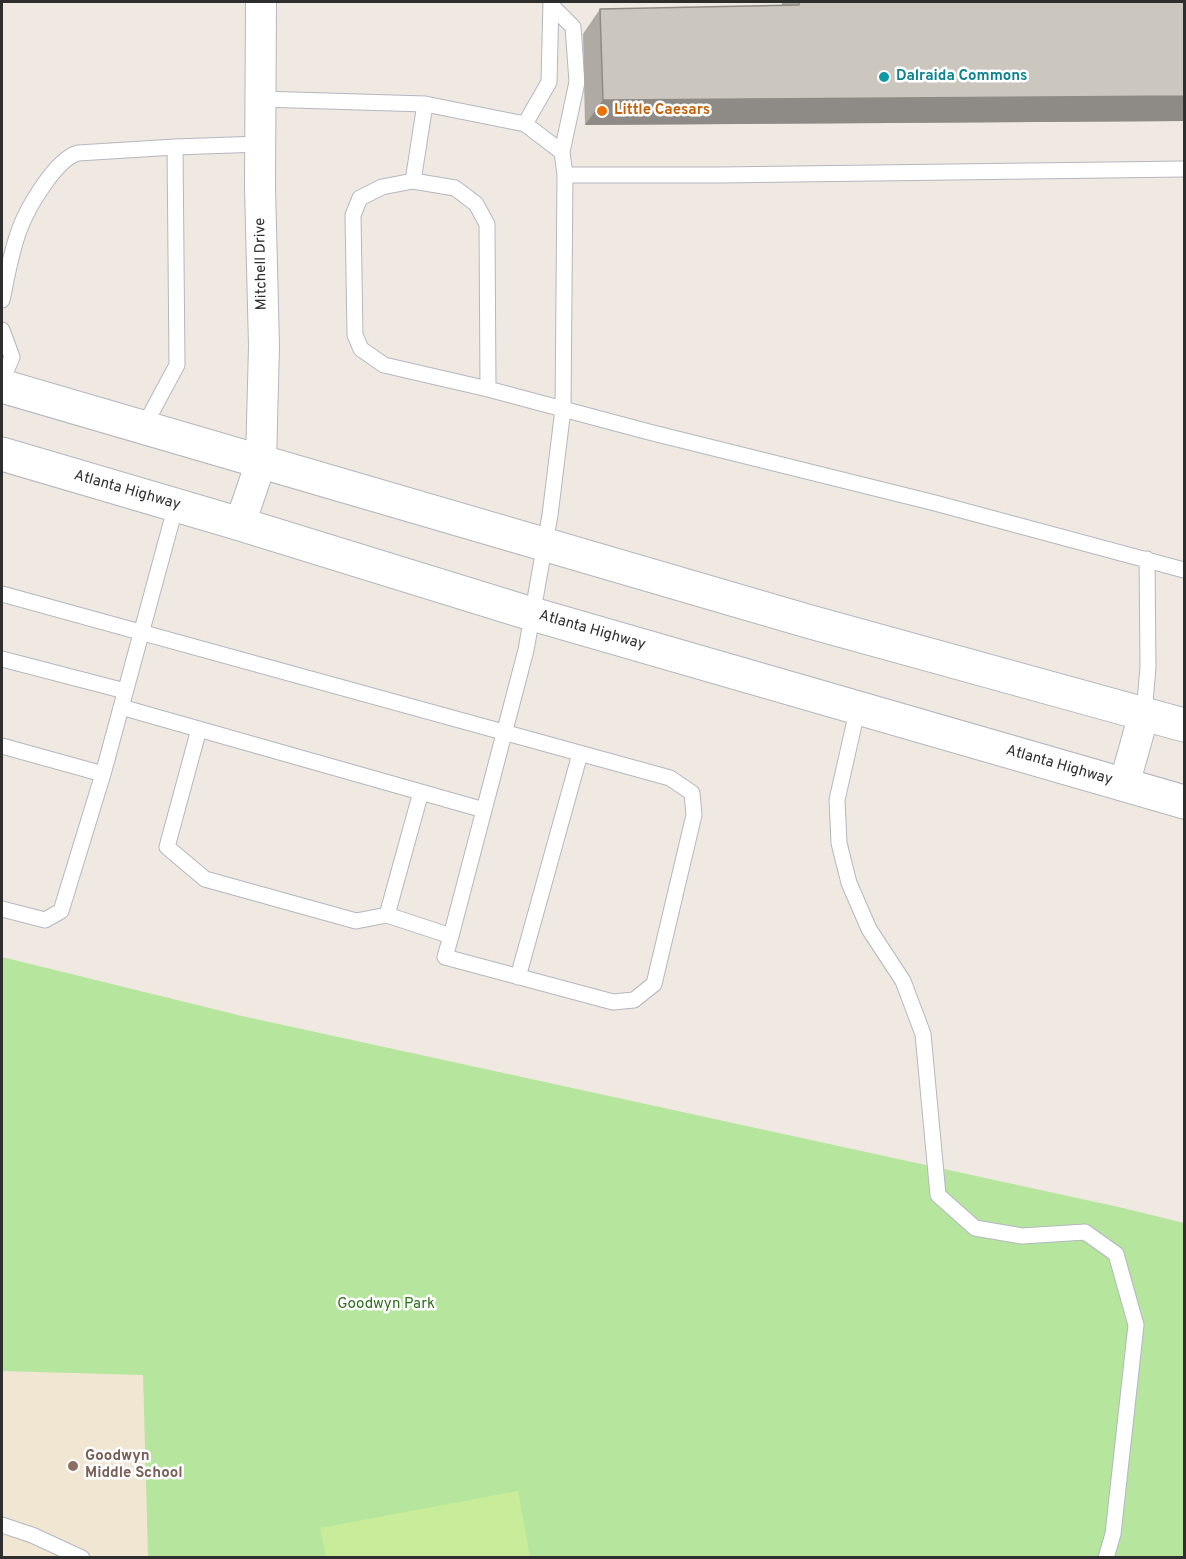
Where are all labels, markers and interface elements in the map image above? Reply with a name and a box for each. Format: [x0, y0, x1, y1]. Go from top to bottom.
place label: Dalraida Commons [896, 68, 1027, 86]
marker: Dalraida Commons [877, 70, 891, 84]
place label: Little Caesars [614, 102, 710, 120]
marker: Little Caesars [595, 104, 609, 118]
street label: Mitchell Drive [252, 218, 272, 310]
street label: Atlanta Highway [72, 467, 182, 515]
street label: Atlanta Highway [537, 607, 647, 655]
street label: Atlanta Highway [1004, 742, 1114, 790]
park label: Goodwyn Park [337, 1296, 435, 1314]
place label: Goodwyn Middle School [85, 1448, 183, 1483]
marker: Goodwyn Middle School [66, 1459, 80, 1473]

